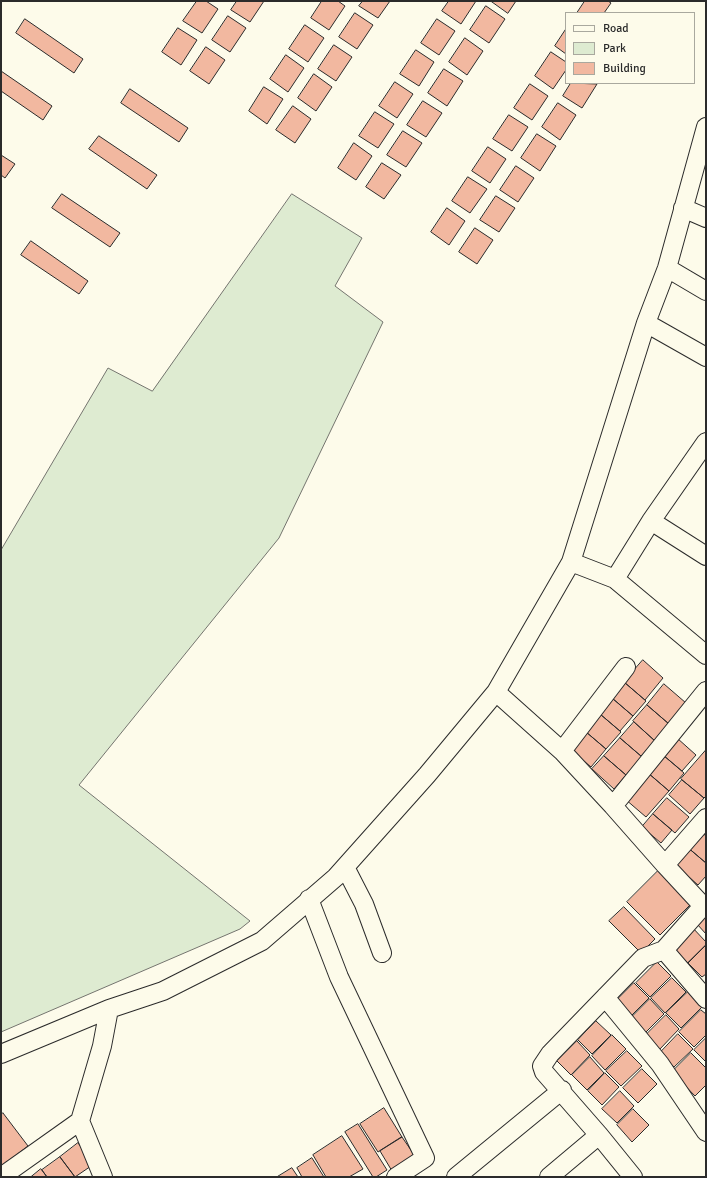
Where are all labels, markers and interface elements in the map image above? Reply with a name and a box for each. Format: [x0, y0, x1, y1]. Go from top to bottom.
legend [565, 12, 695, 84]
text: Road [603, 21, 629, 36]
text: Park [603, 41, 626, 56]
text: Building [603, 61, 646, 76]

